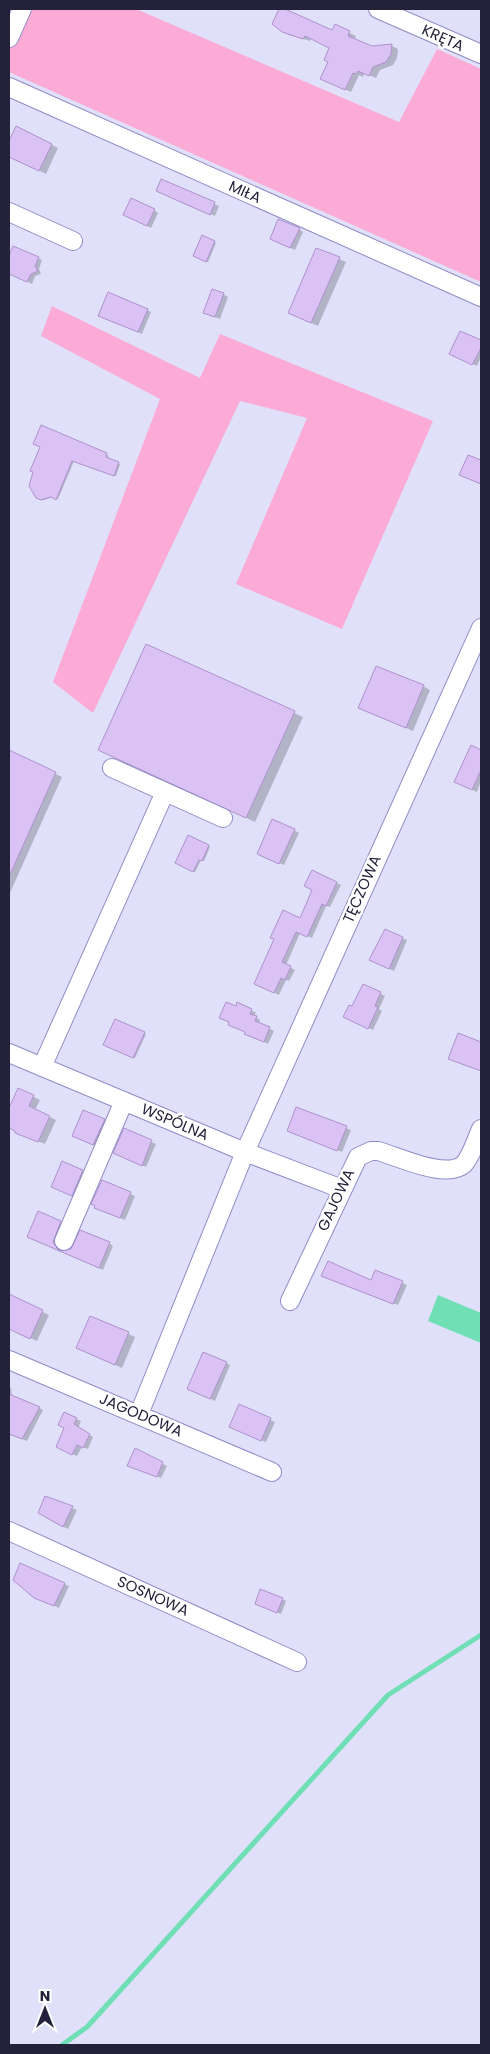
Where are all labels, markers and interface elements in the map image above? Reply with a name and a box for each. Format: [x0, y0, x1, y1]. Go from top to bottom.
street label: KRĘTA [419, 19, 468, 56]
street label: MIŁA [226, 175, 265, 208]
street label: TĘCZOWA [337, 852, 386, 926]
street label: WSPÓLNA [138, 1098, 212, 1145]
street label: GAJOWA [312, 1165, 359, 1234]
street label: JAGODOWA [96, 1388, 186, 1442]
street label: SOSNOWA [114, 1570, 192, 1621]
north arrow [20, 1984, 70, 2034]
text: N [40, 1986, 50, 2006]

